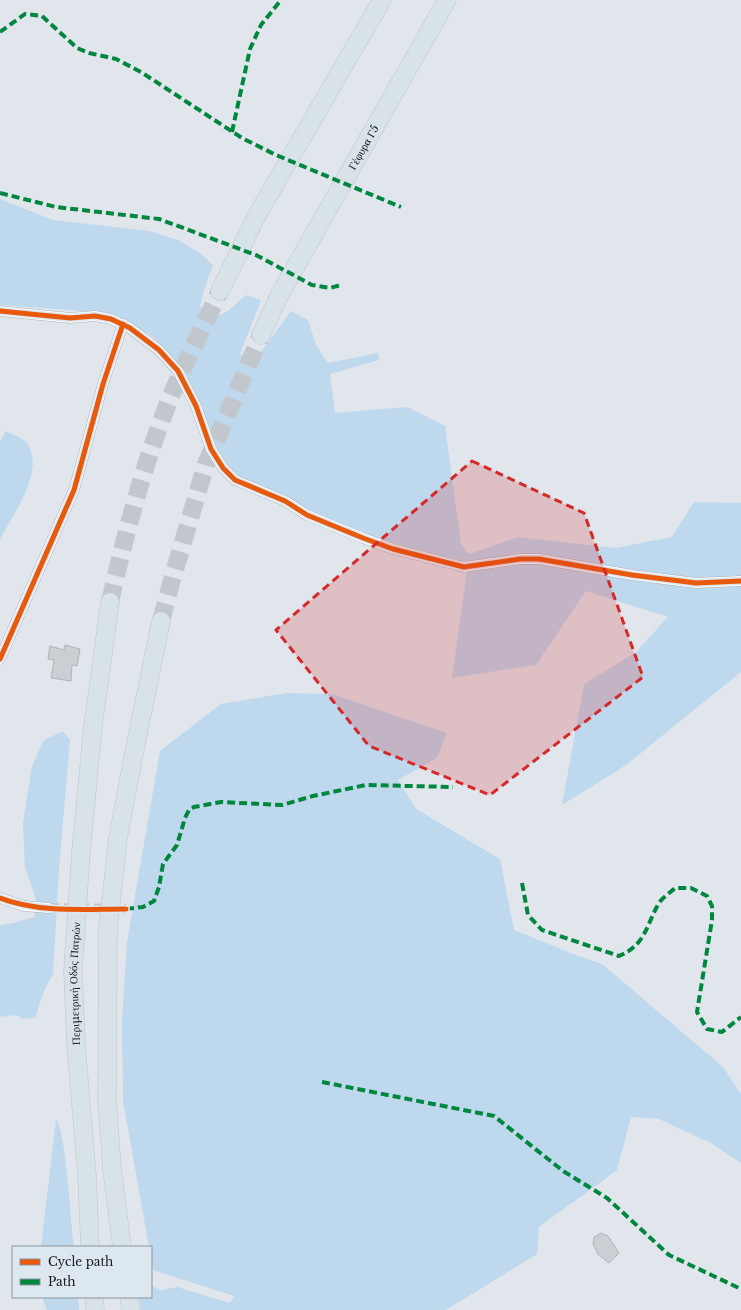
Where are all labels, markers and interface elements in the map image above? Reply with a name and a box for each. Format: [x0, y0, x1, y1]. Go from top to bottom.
street label: Γέφυρα Γ5 [345, 122, 382, 172]
street label: Περιμετρική Οδός Πατρών [66, 922, 83, 1045]
legend [12, 1246, 152, 1298]
text: Cycle path [48, 1254, 113, 1269]
text: Path [48, 1274, 76, 1289]

